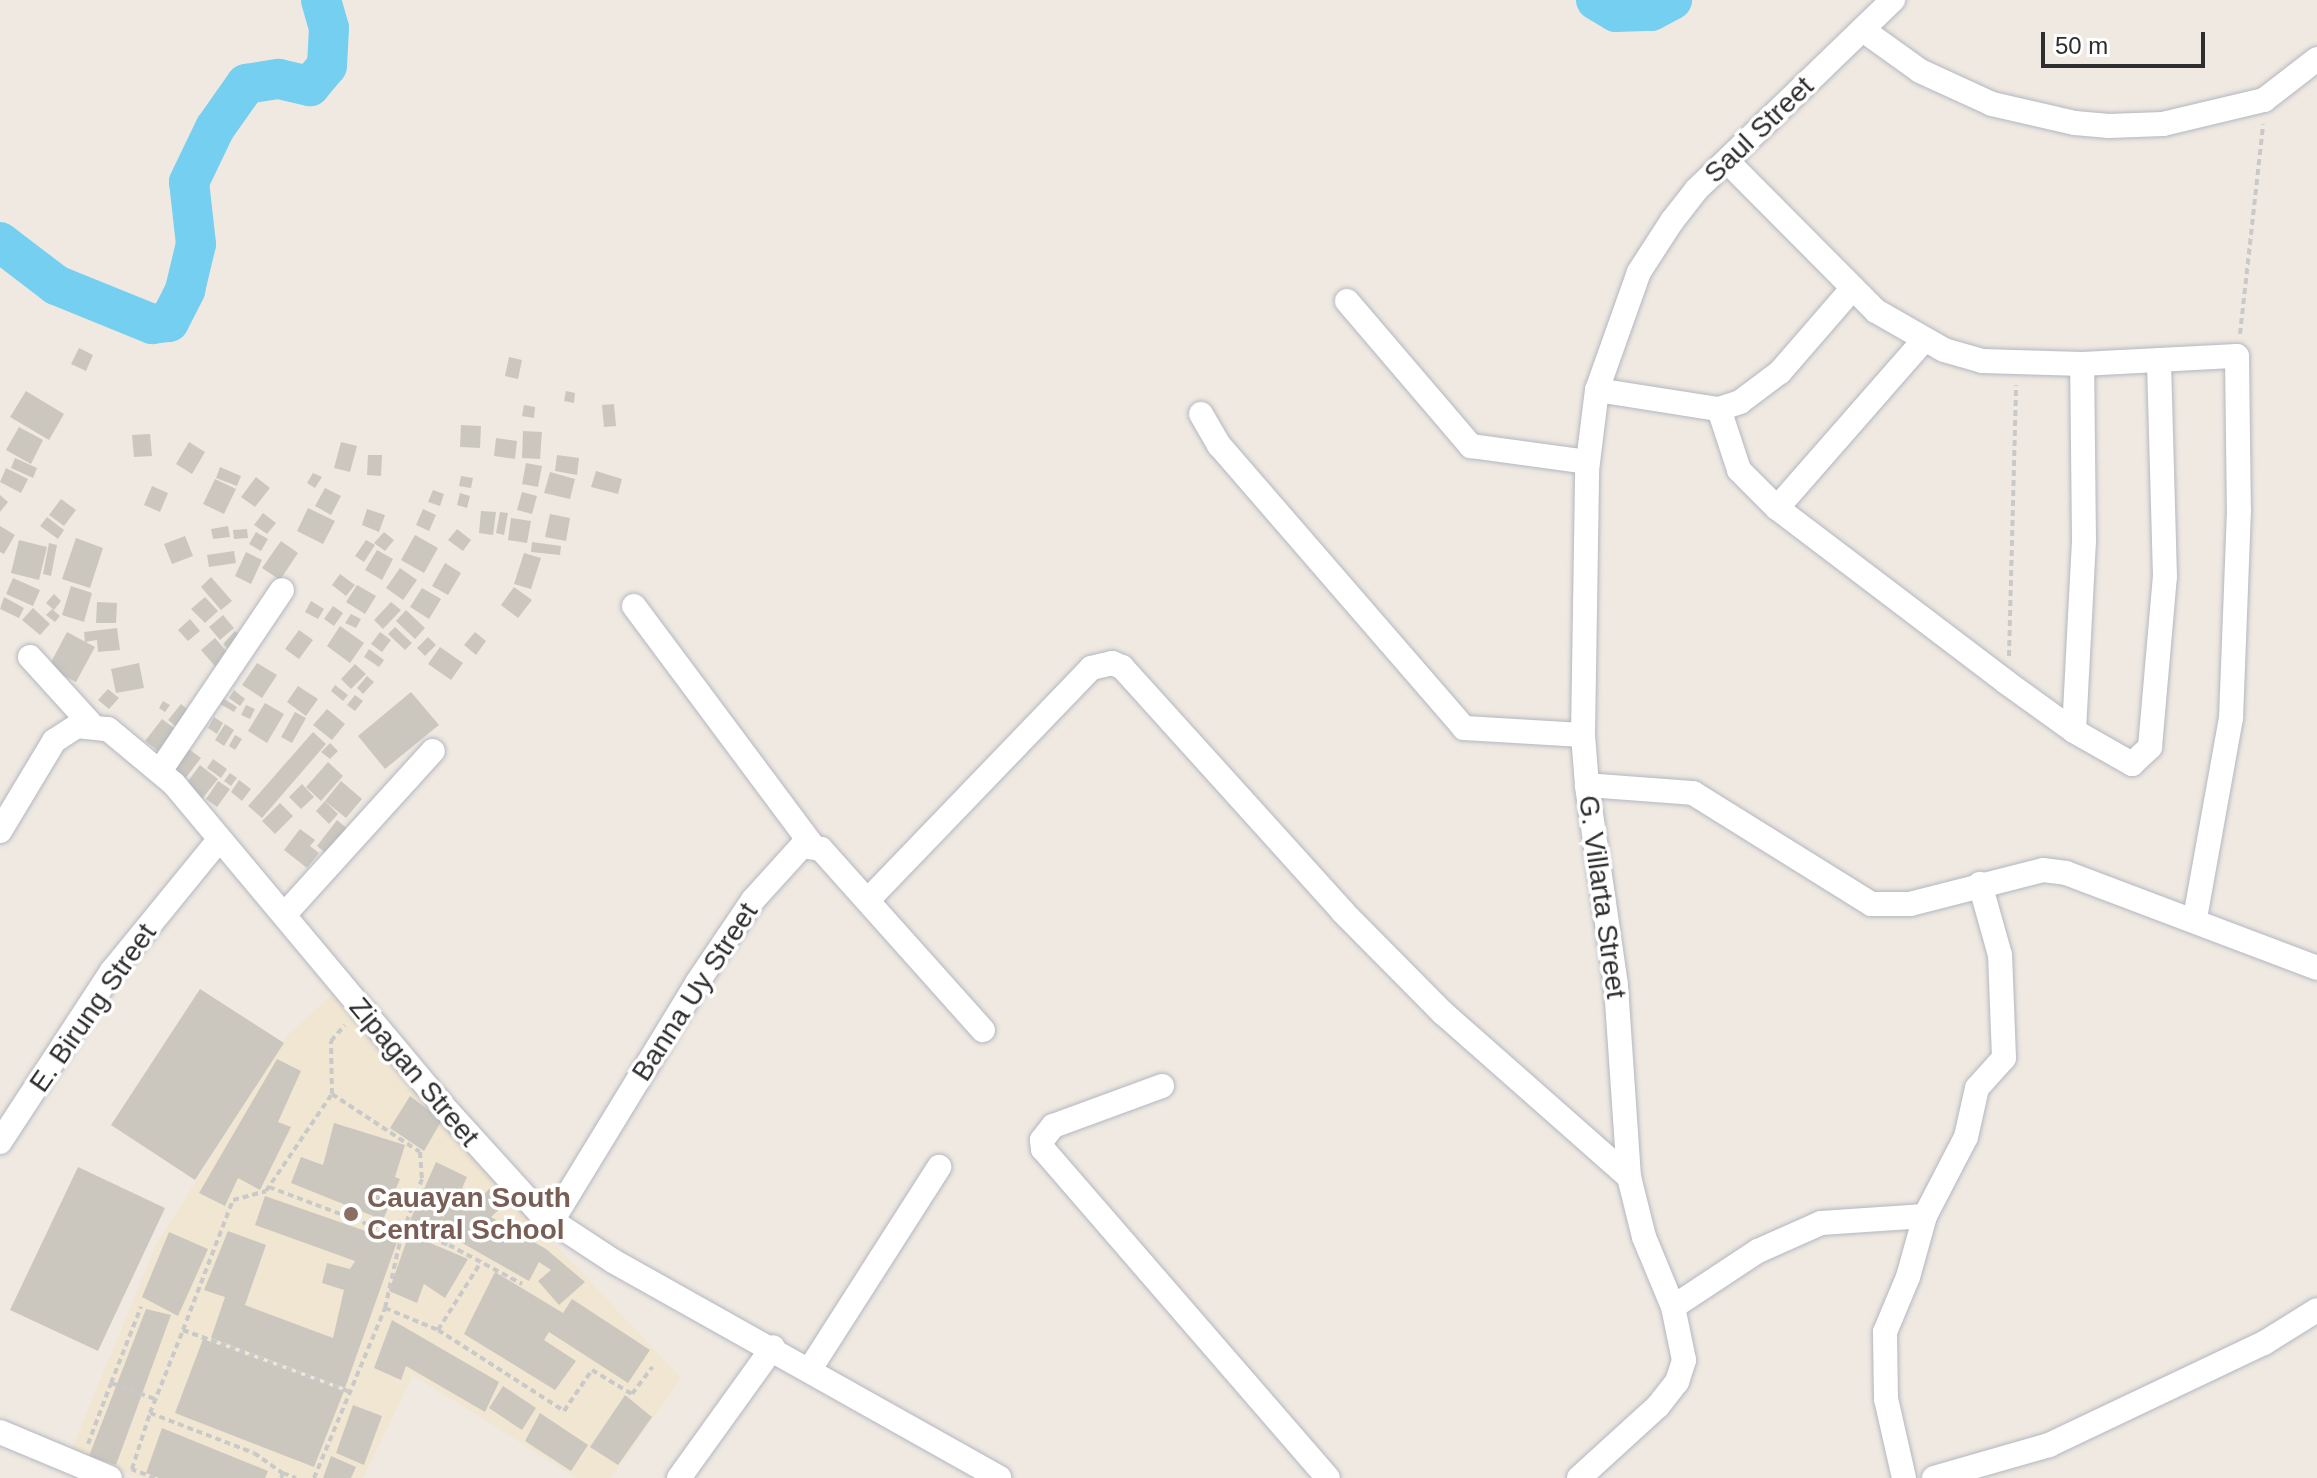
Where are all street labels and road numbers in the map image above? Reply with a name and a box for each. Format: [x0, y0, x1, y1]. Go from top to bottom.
street label: Saul Street [1698, 70, 1820, 190]
street label: G. Villarta Street [1571, 793, 1633, 1001]
street label: Banna Uy Street [625, 897, 765, 1087]
street label: E. Birung Street [23, 917, 163, 1099]
street label: Zipagan Street [342, 991, 486, 1153]

